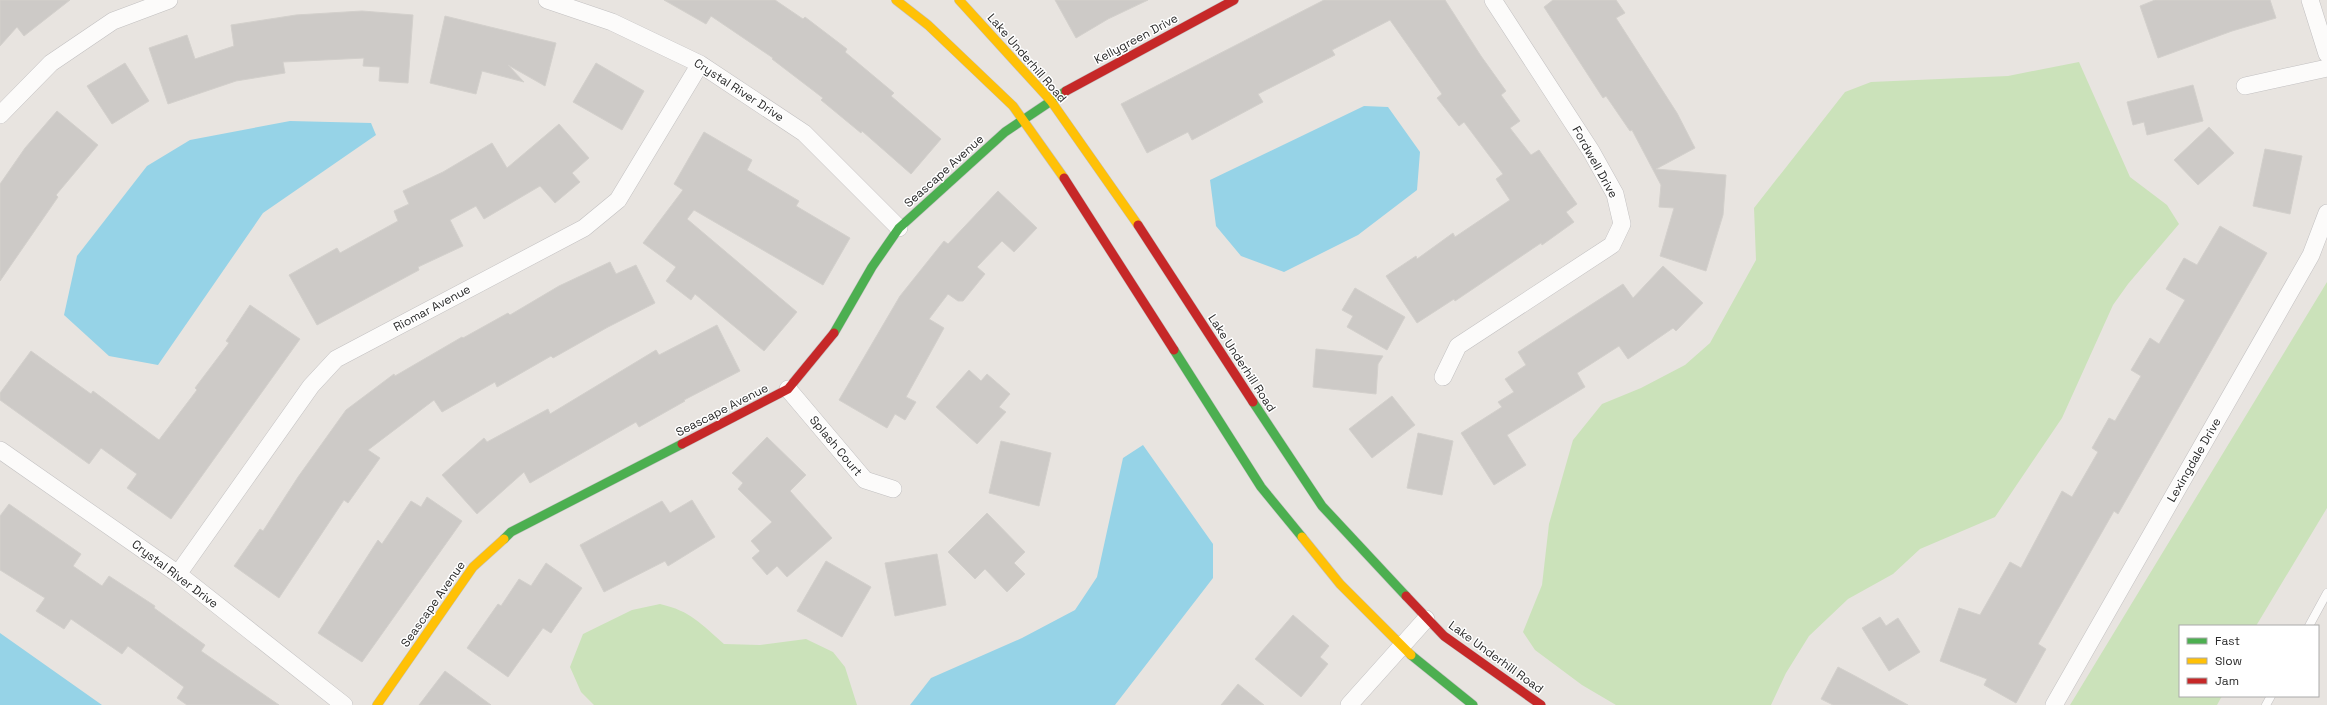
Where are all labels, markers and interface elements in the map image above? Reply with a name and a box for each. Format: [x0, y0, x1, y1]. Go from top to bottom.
street label: Lake Underhill Road [984, 10, 1070, 106]
street label: Kellygreen Drive [1091, 10, 1181, 68]
street label: Crystal River Drive [691, 55, 787, 125]
street label: Fordwell Drive [1569, 123, 1621, 201]
street label: Seascape Avenue [901, 131, 987, 211]
street label: Riomar Avenue [391, 281, 473, 335]
street label: Lake Underhill Road [1204, 311, 1280, 415]
street label: Seascape Avenue [673, 380, 771, 440]
street label: Splash Court [806, 412, 866, 480]
street label: Lexingdale Drive [2163, 415, 2225, 505]
street label: Crystal River Drive [129, 536, 221, 612]
street label: Seascape Avenue [397, 558, 469, 650]
street label: Lake Underhill Road [1446, 617, 1546, 697]
legend [2179, 625, 2319, 697]
text: Fast [2215, 633, 2240, 649]
text: Slow [2215, 653, 2242, 669]
text: Jam [2215, 673, 2239, 689]

